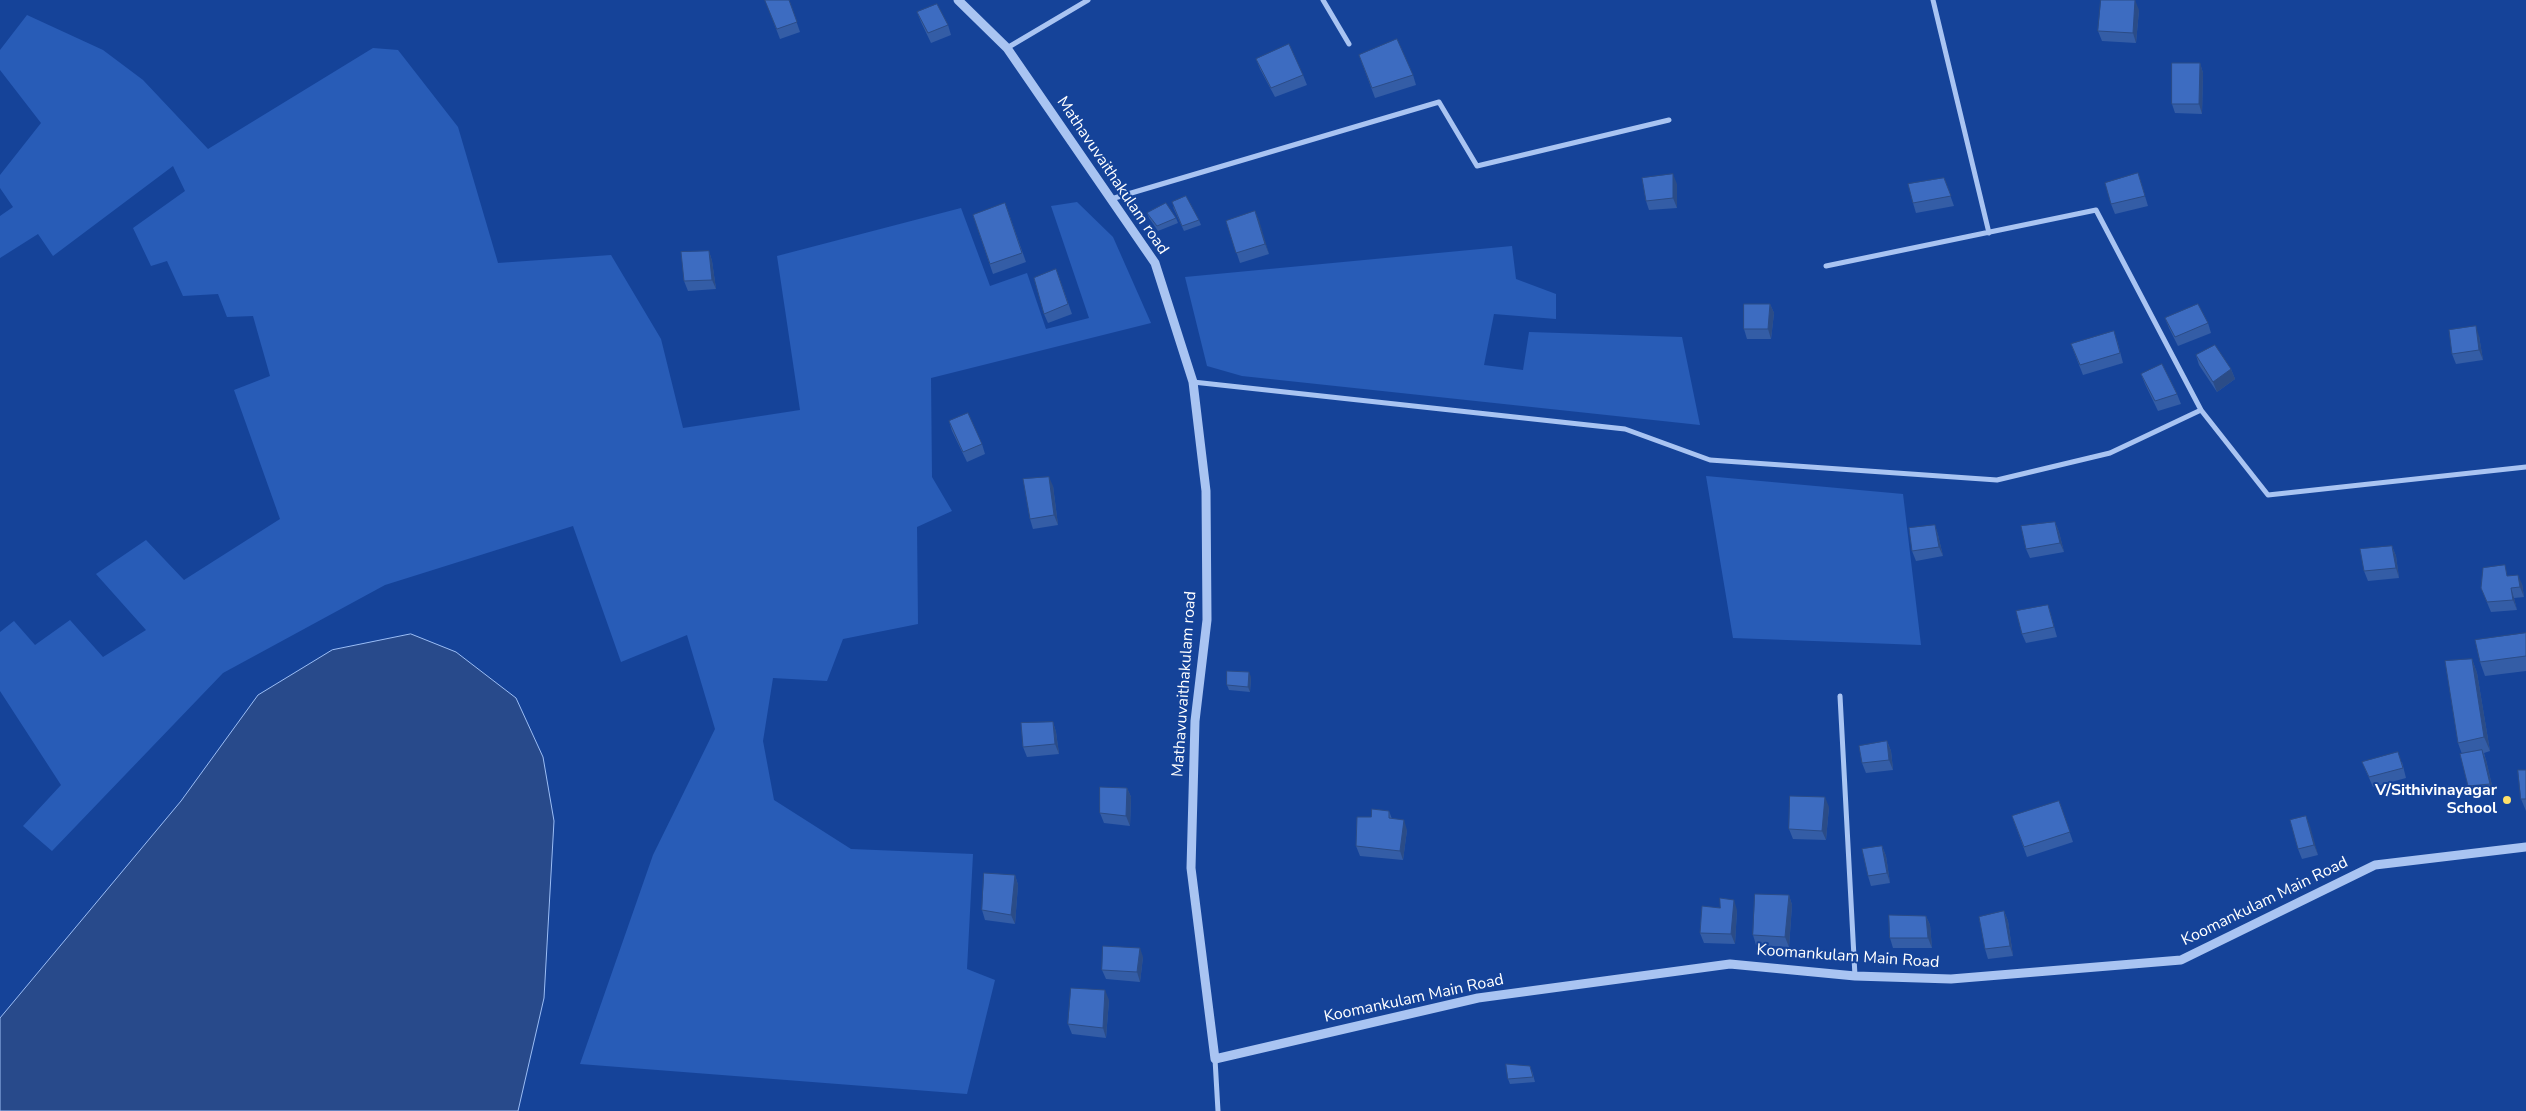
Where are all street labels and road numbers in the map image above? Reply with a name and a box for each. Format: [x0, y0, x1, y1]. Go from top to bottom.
street label: Mathavuvaithakulam road [1052, 93, 1172, 259]
street label: Mathavuvaithakulam road [1169, 590, 1201, 778]
street label: Koomankulam Main Road [2178, 853, 2352, 951]
street label: Koomankulam Main Road [1756, 941, 1940, 973]
street label: Koomankulam Main Road [1322, 971, 1506, 1027]

